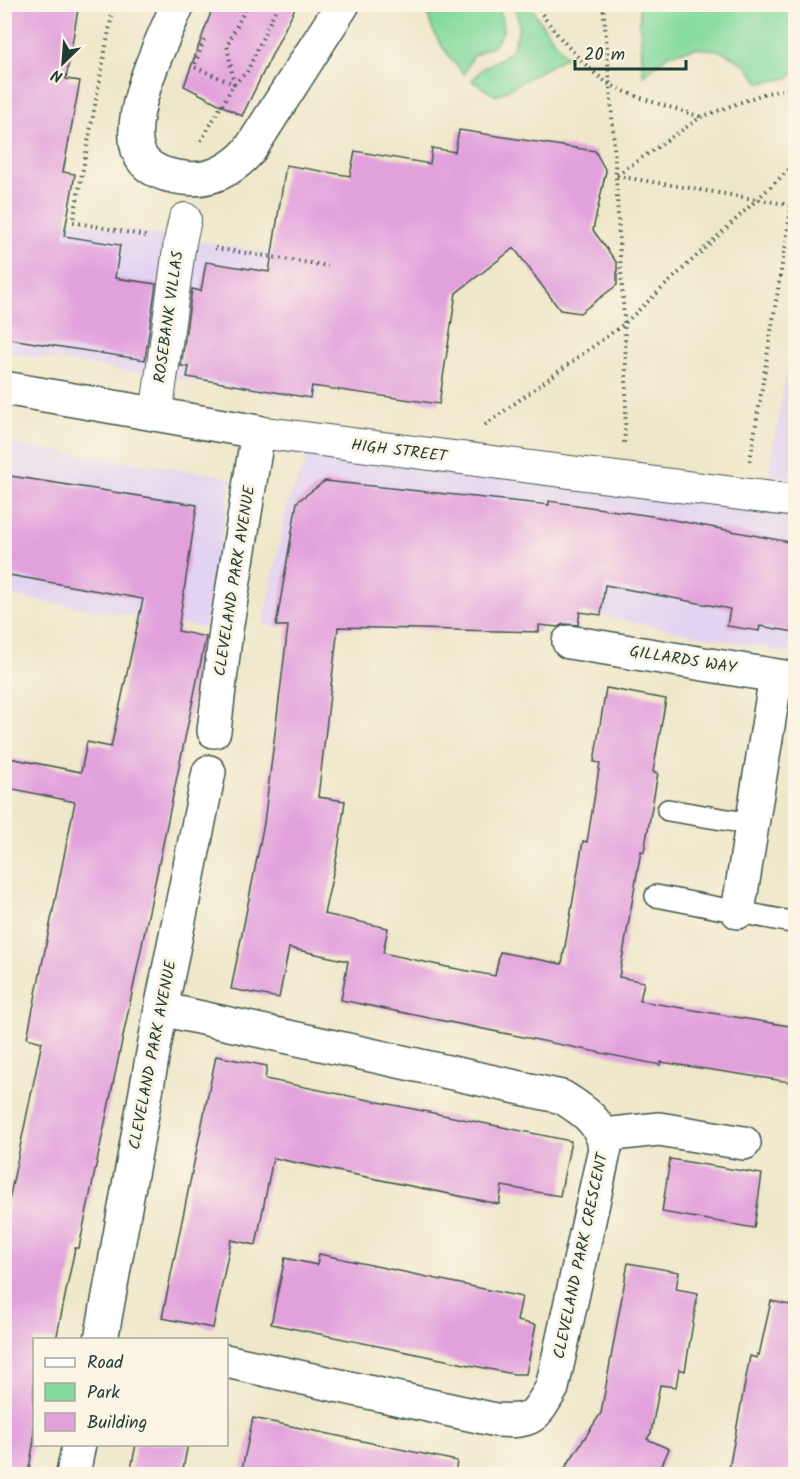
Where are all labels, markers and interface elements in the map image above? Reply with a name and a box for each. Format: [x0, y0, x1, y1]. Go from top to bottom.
north arrow [33, 33, 93, 93]
scale bar [575, 33, 686, 71]
text: 20 m [584, 41, 625, 70]
text: N [47, 62, 67, 89]
street label: ROSEBANK VILLAS [147, 249, 191, 384]
street label: HIGH STREET [350, 433, 450, 469]
street label: CLEVELAND PARK AVENUE [208, 483, 263, 678]
street label: GILLARDS WAY [628, 639, 739, 681]
street label: CLEVELAND PARK AVENUE [122, 957, 184, 1152]
street label: CLEVELAND PARK CRESCENT [547, 1149, 615, 1361]
legend [33, 1338, 228, 1446]
text: Road [87, 1349, 124, 1378]
text: Park [87, 1379, 120, 1408]
text: Building [87, 1409, 147, 1438]

